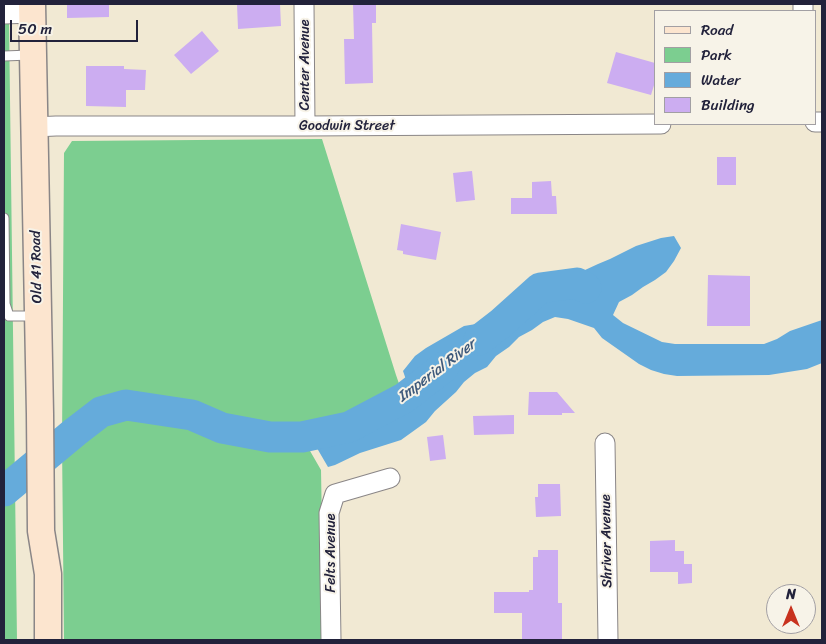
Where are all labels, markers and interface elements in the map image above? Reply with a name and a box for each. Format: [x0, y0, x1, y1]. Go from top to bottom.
scale bar [12, 10, 140, 42]
legend [654, 10, 816, 125]
text: 50 m [18, 16, 52, 42]
text: Road [701, 17, 733, 43]
street label: Center Avenue [297, 20, 313, 110]
text: Park [701, 42, 732, 68]
text: Water [701, 67, 741, 93]
text: Building [701, 92, 755, 118]
street label: Goodwin Street [299, 118, 395, 134]
street label: Old 41 Road [28, 231, 46, 303]
water label: Imperial River [394, 336, 480, 406]
street label: Shriver Avenue [598, 494, 616, 588]
street label: Felts Avenue [323, 513, 339, 593]
text: N [786, 582, 796, 607]
north arrow [766, 584, 816, 634]

